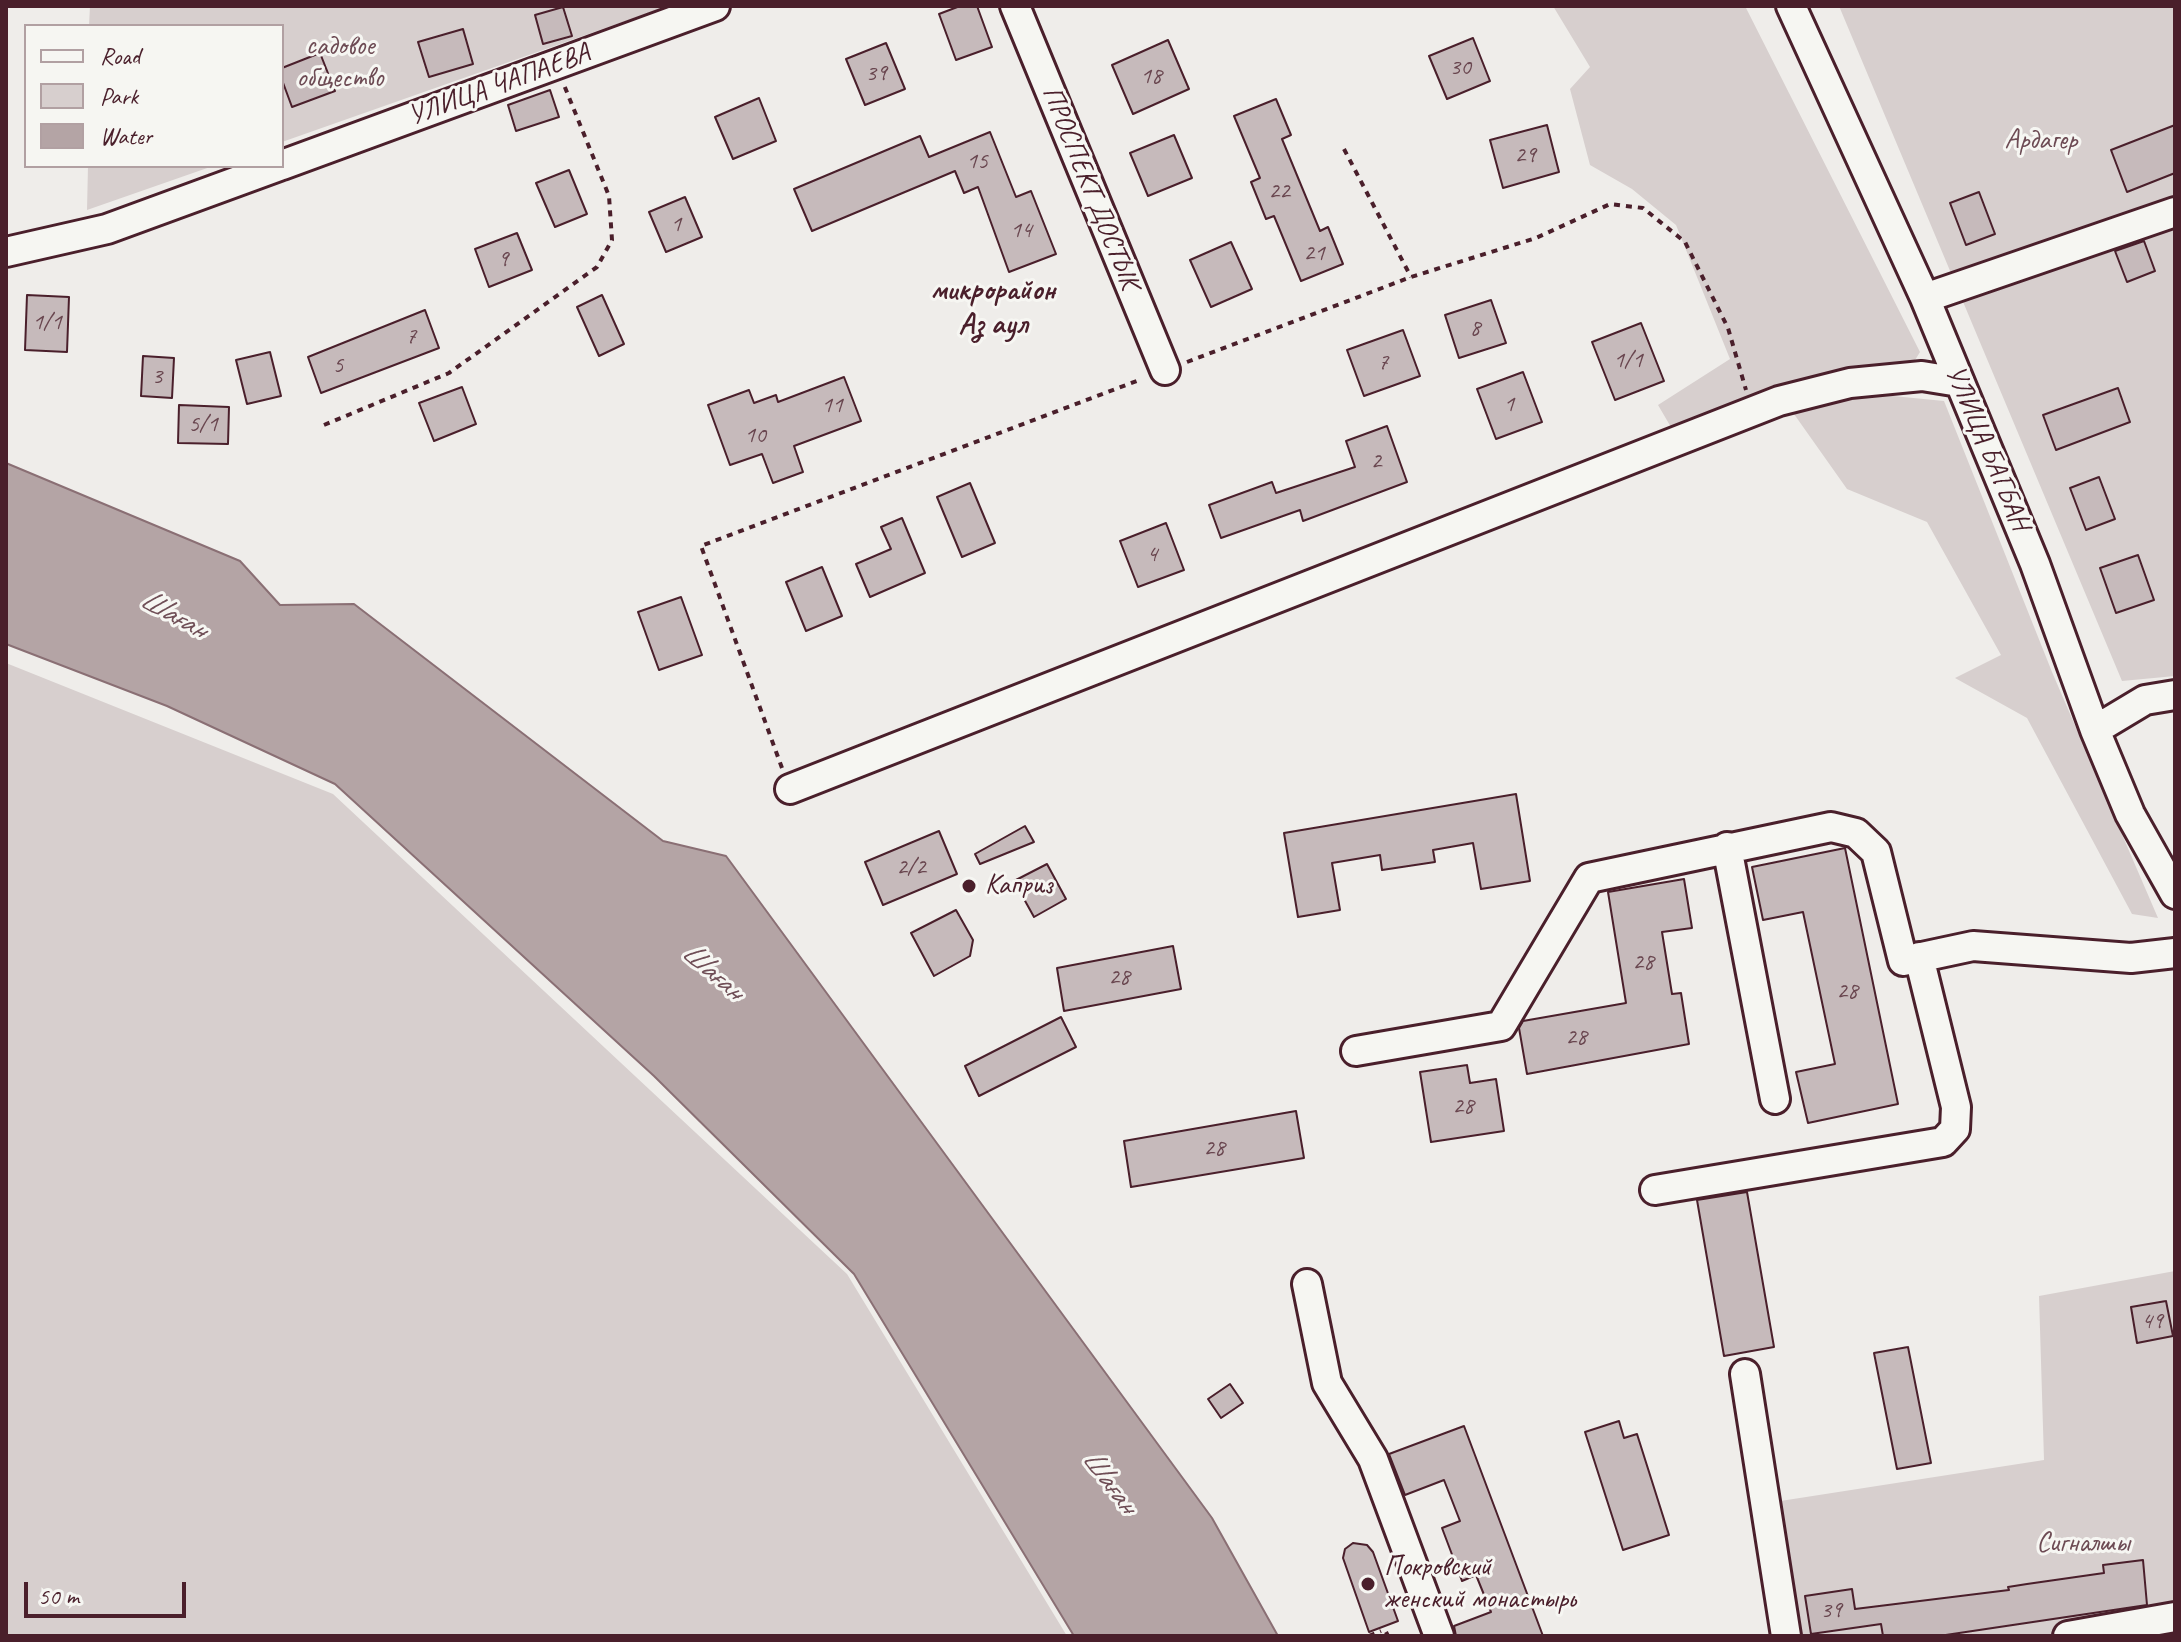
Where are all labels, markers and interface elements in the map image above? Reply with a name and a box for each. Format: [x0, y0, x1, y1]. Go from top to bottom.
legend [24, 24, 284, 168]
park label: садовое общество [297, 30, 383, 96]
street label: УЛИЦА ЧАПАЕВА [404, 37, 594, 133]
text: Road [100, 41, 140, 71]
house number: 30 [1449, 54, 1471, 82]
house number: 39 [865, 60, 887, 88]
house number: 18 [1140, 63, 1162, 91]
text: Park [100, 81, 138, 111]
street label: ПРОСПЕКТ ДОСТЫК [1034, 82, 1146, 294]
text: Water [100, 121, 152, 151]
park label: Ардагер [2005, 124, 2077, 158]
house number: 29 [1514, 142, 1536, 170]
house number: 15 [966, 148, 988, 176]
house number: 22 [1268, 178, 1290, 206]
house number: 1 [671, 211, 681, 239]
house number: 14 [1010, 217, 1032, 245]
house number: 21 [1303, 240, 1325, 268]
house number: 9 [498, 246, 508, 274]
district label: микрорайон Аз аул [930, 273, 1056, 344]
house number: 1/1 [32, 309, 62, 337]
house number: 8 [1470, 315, 1480, 343]
house number: 7 [406, 323, 416, 351]
house number: 1/1 [1613, 347, 1643, 375]
house number: 7 [1378, 349, 1388, 377]
house number: 5 [333, 352, 343, 380]
street label: УЛИЦА БАГБАН [1937, 361, 2037, 535]
house number: 3 [152, 363, 162, 391]
house number: 1 [1504, 391, 1514, 419]
house number: 11 [821, 392, 843, 420]
house number: 5/1 [188, 411, 218, 439]
house number: 10 [744, 422, 766, 450]
house number: 2 [1371, 448, 1381, 476]
house number: 4 [1147, 541, 1157, 569]
water label: Шаған [133, 582, 213, 648]
house number: 2/2 [896, 854, 926, 882]
place label: Каприз [985, 869, 1052, 903]
marker: Каприз [960, 877, 978, 895]
water label: Шаған [674, 935, 750, 1009]
house number: 28 [1632, 949, 1654, 977]
house number: 28 [1108, 964, 1130, 992]
house number: 28 [1836, 978, 1858, 1006]
house number: 28 [1565, 1024, 1587, 1052]
house number: 28 [1452, 1093, 1474, 1121]
house number: 28 [1203, 1135, 1225, 1163]
house number: 49 [2141, 1308, 2163, 1336]
water label: Шаған [1073, 1443, 1145, 1521]
park label: Сигналшы [2036, 1527, 2130, 1561]
place label: Покровский женский монастырь [1384, 1551, 1576, 1617]
scale bar [28, 1566, 190, 1616]
marker: Покровский женский монастырь [1359, 1575, 1377, 1593]
text: 50 m [38, 1581, 79, 1611]
house number: 39 [1820, 1597, 1842, 1625]

